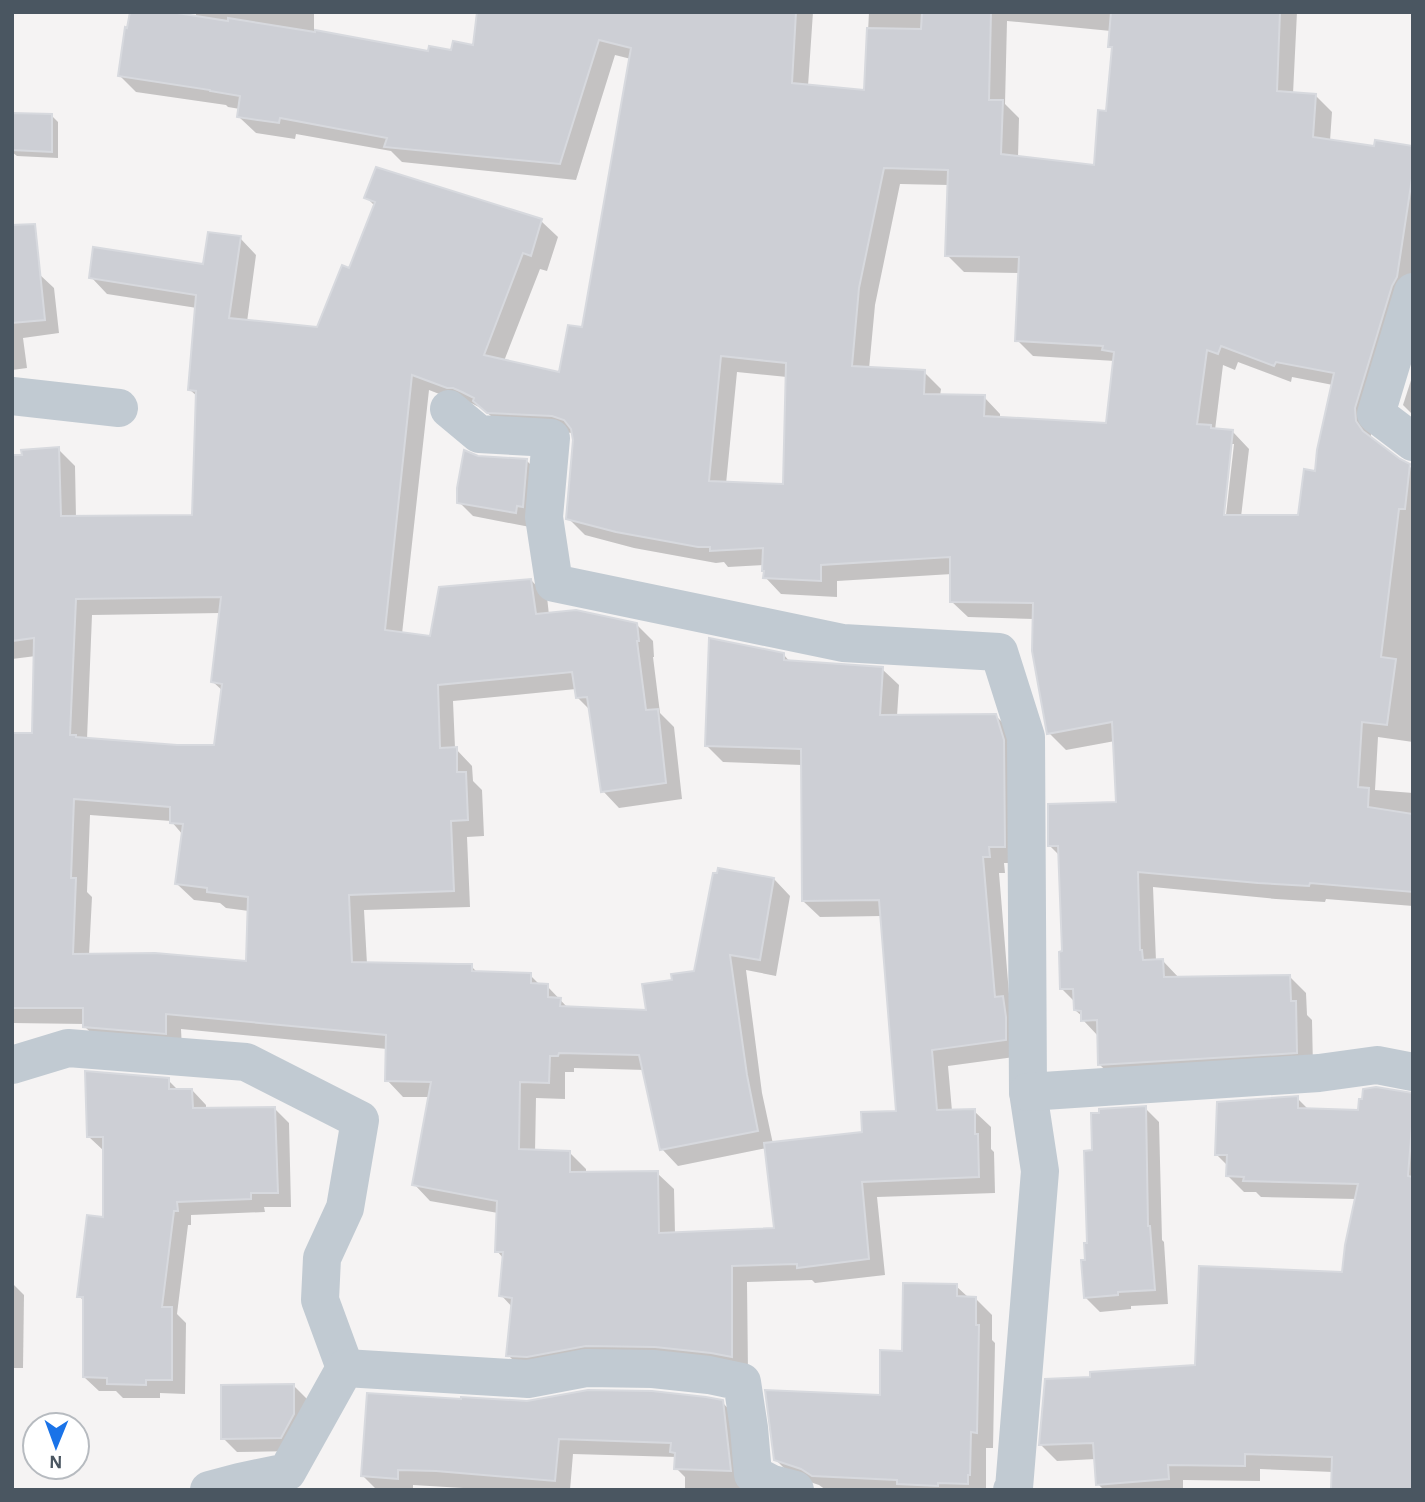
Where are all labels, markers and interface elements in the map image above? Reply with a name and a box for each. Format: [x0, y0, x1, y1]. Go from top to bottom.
north arrow [21, 1411, 91, 1481]
text: N [49, 1452, 63, 1471]

